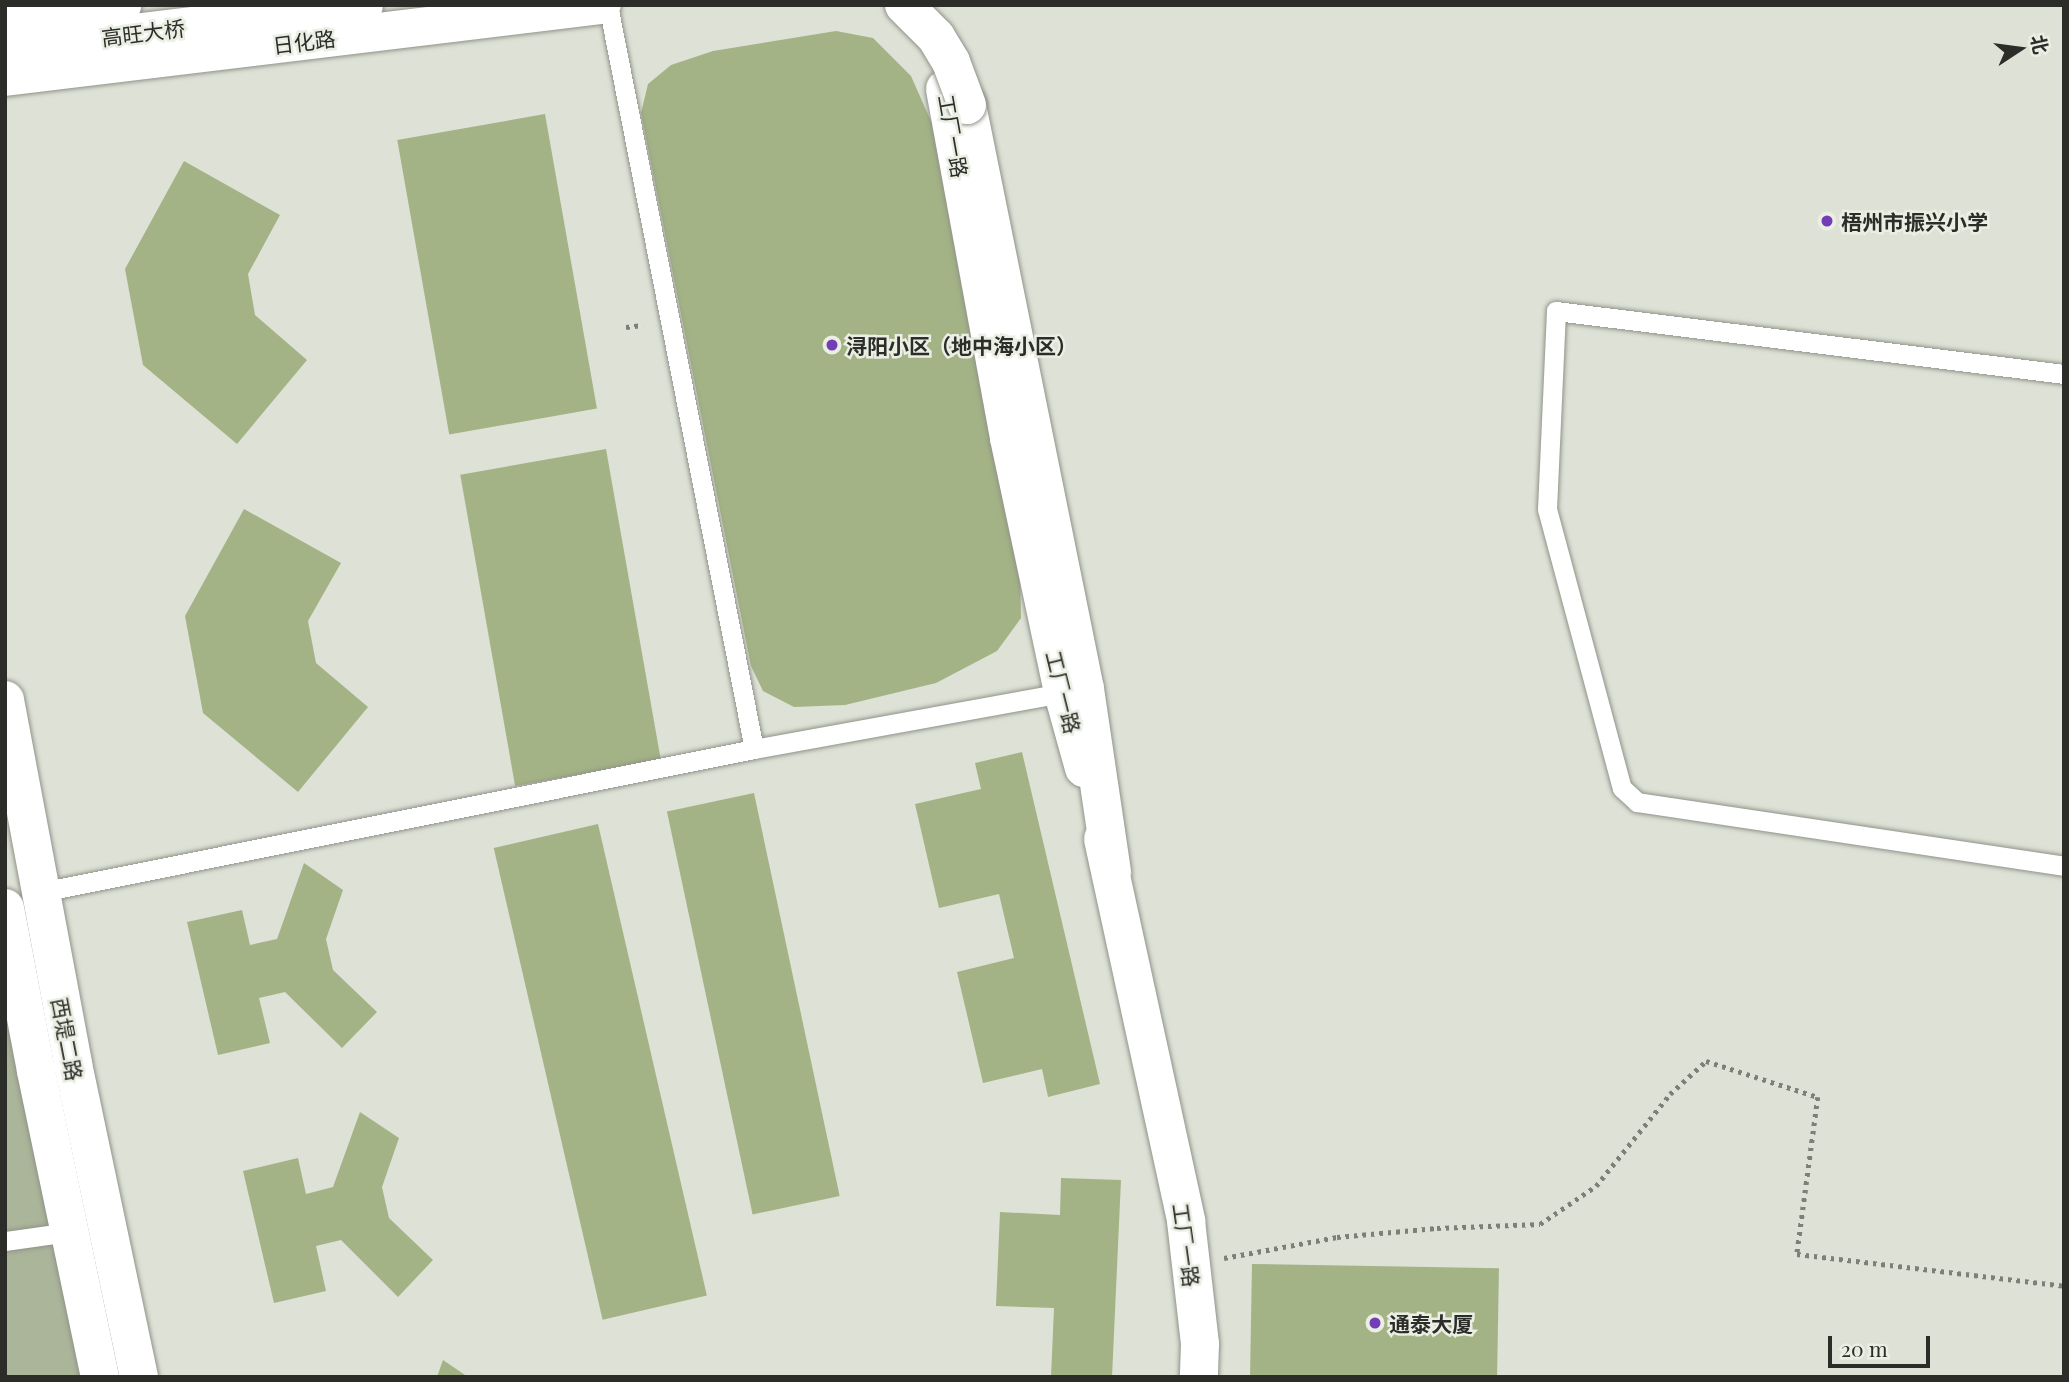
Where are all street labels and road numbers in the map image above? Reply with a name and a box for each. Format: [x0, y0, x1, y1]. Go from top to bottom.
street label: 高旺大桥 [100, 14, 186, 50]
street label: 日化路 [271, 25, 337, 57]
street label: 工厂一路 [934, 92, 974, 180]
street label: 工厂一路 [1042, 648, 1086, 736]
street label: 西堤二路 [48, 995, 88, 1083]
street label: 工厂一路 [1169, 1202, 1205, 1288]

